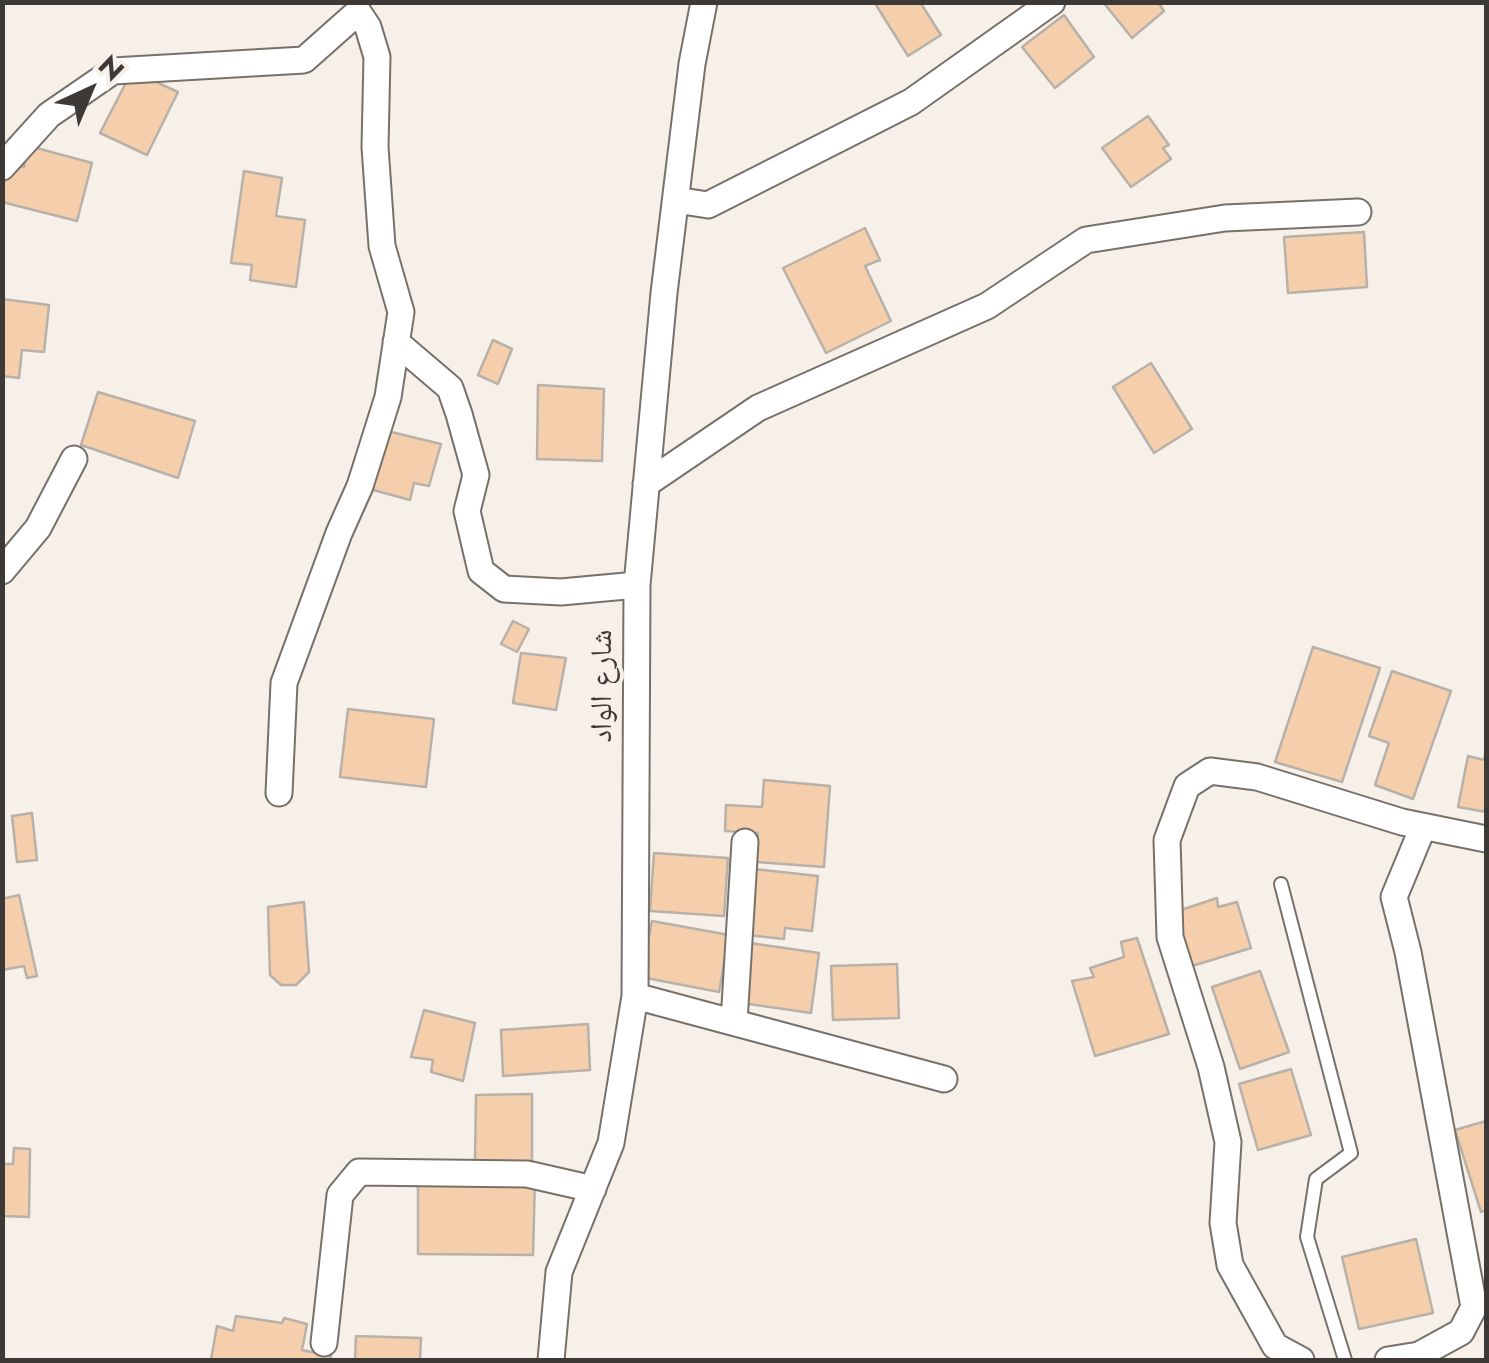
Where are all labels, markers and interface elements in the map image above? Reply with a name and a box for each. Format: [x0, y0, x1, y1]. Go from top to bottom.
north arrow [40, 40, 140, 140]
text: N [89, 46, 133, 91]
street label: شارع الواد [586, 629, 622, 743]

